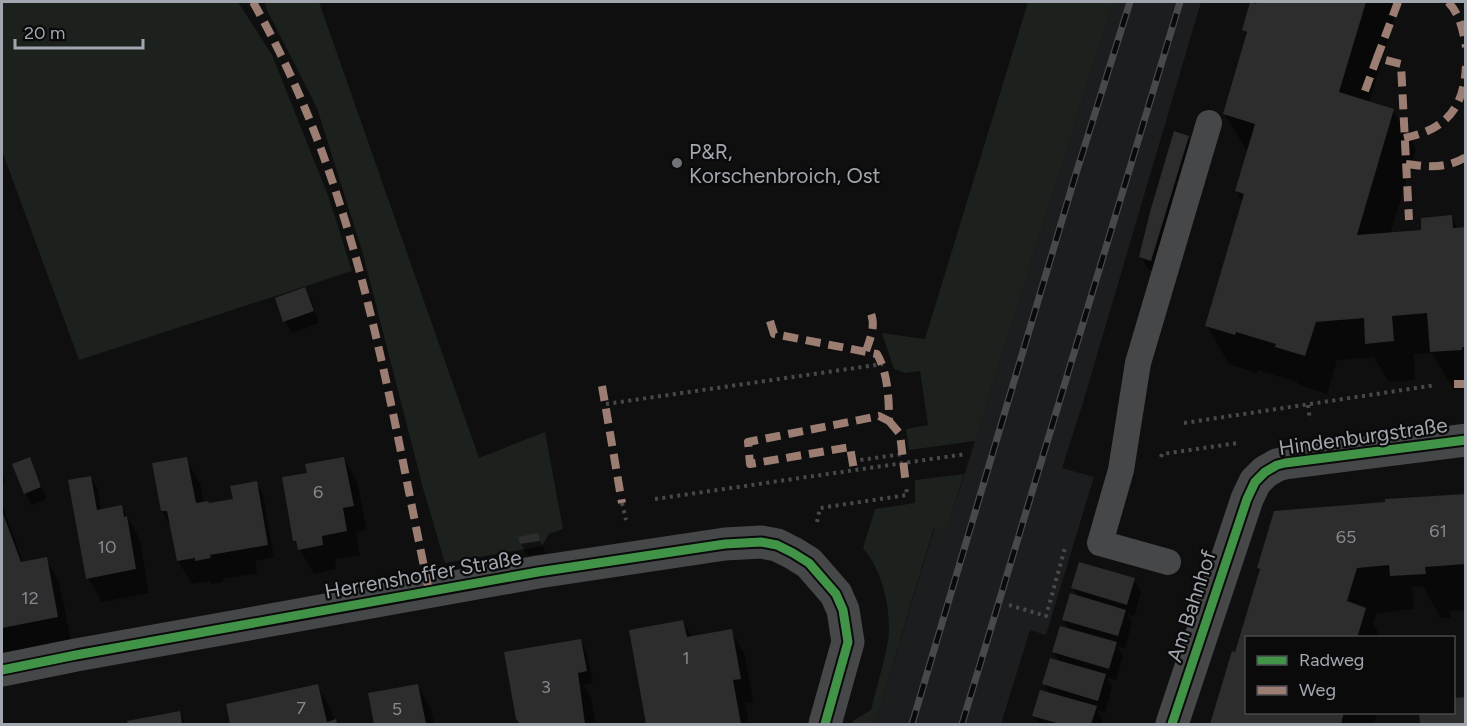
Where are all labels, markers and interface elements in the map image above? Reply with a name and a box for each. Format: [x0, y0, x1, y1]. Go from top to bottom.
scale bar [15, 12, 142, 50]
text: 20 m [24, 22, 65, 44]
place label: P&R, Korschenbroich, Ost [689, 139, 881, 188]
marker: P&R, Korschenbroich, Ost [670, 156, 684, 170]
street label: Hindenburgstraße [1277, 412, 1449, 460]
house number: 6 [313, 481, 323, 503]
house number: 61 [1429, 520, 1447, 542]
house number: 65 [1336, 526, 1356, 548]
house number: 10 [98, 536, 116, 558]
street label: Herrenshoffer Straße [323, 544, 523, 604]
street label: Am Bahnhof [1161, 547, 1221, 665]
house number: 12 [21, 587, 39, 609]
legend [1245, 636, 1455, 714]
house number: 1 [682, 647, 690, 669]
text: Radweg [1299, 649, 1364, 671]
house number: 3 [541, 676, 551, 698]
text: Weg [1299, 679, 1336, 701]
house number: 7 [296, 697, 306, 719]
house number: 5 [392, 698, 402, 720]

